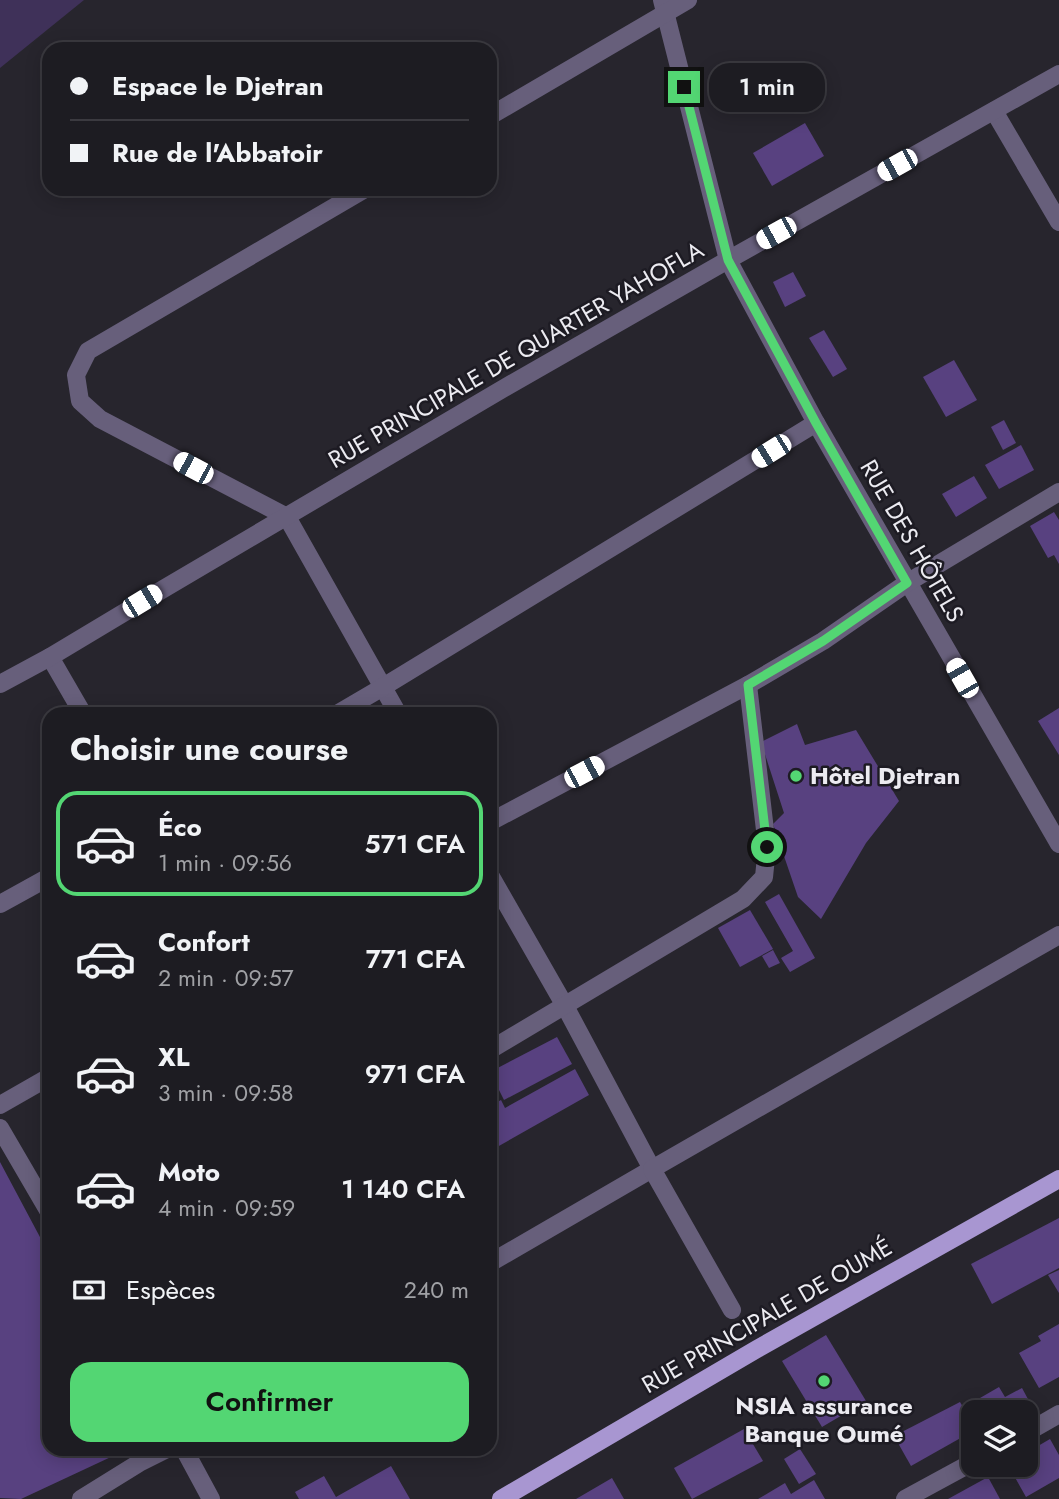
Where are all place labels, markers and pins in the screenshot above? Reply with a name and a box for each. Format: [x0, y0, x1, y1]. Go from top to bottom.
place label: Hôtel Djetran [810, 758, 960, 793]
marker: Hôtel Djetran [788, 768, 804, 784]
marker: NSIA assurance Banque Oumé [816, 1373, 832, 1389]
place label: NSIA assurance Banque Oumé [735, 1388, 913, 1451]

